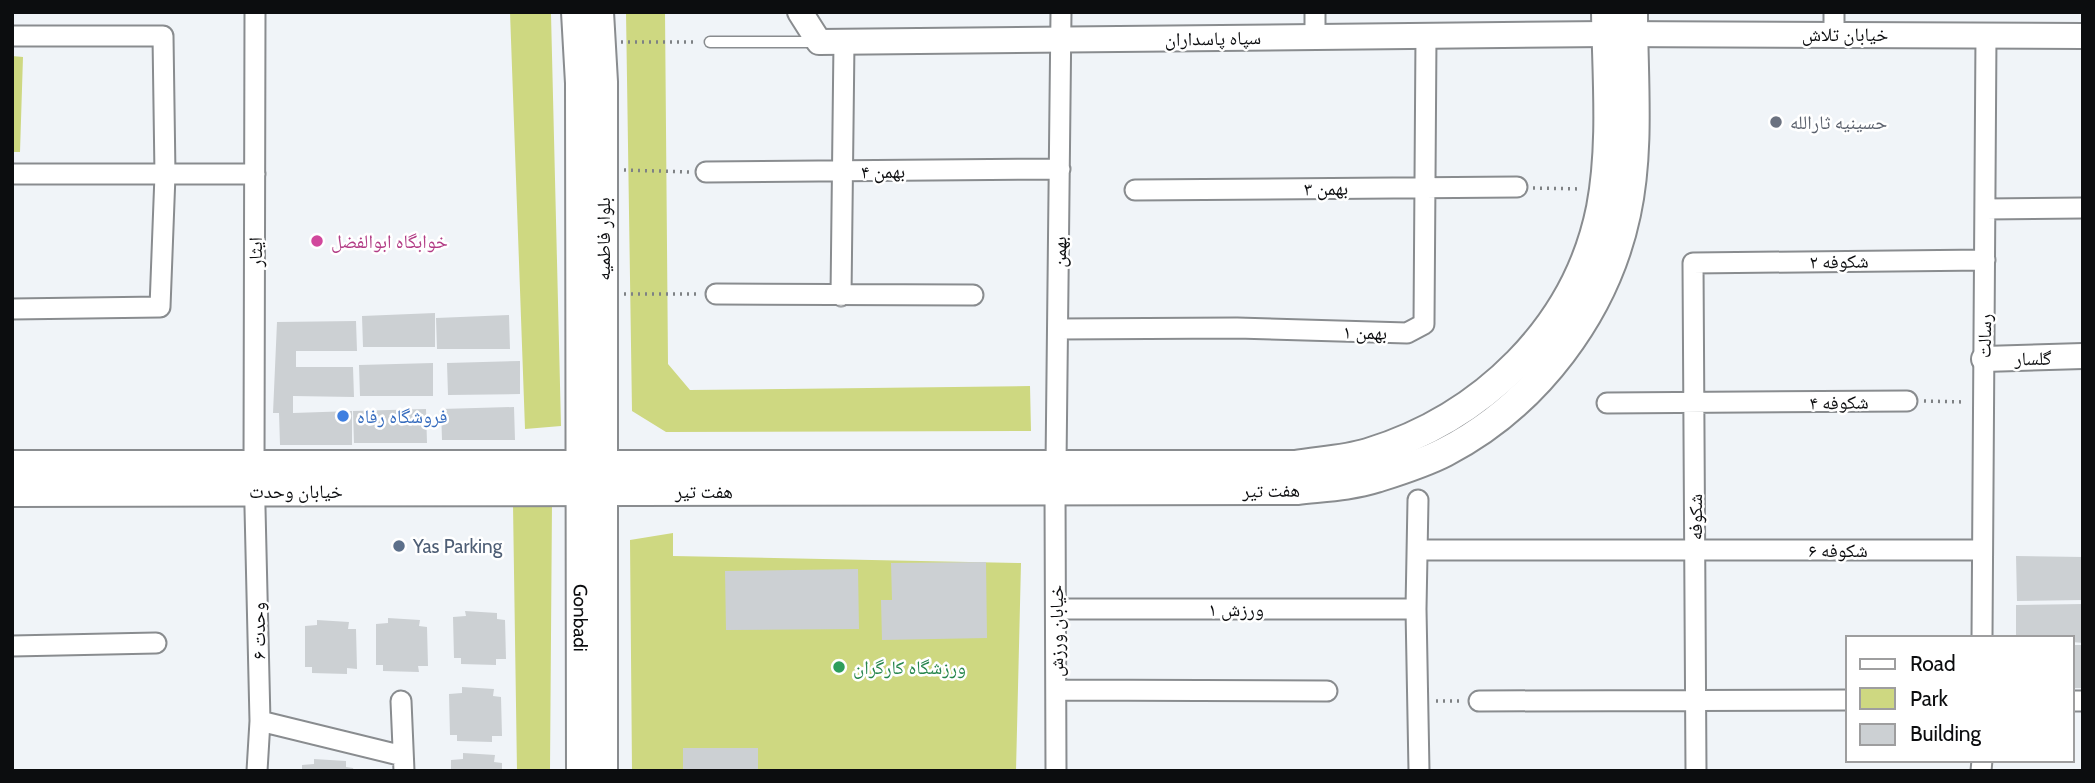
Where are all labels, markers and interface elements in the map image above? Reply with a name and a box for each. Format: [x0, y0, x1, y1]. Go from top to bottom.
street label: خیابان تلاش [1802, 23, 1888, 46]
street label: سپاه پاسداران [1165, 26, 1261, 51]
place label: حسینیه ثارالله [1790, 111, 1887, 134]
marker: حسینیه ثارالله [1768, 114, 1784, 130]
street label: بهمن ۴ [861, 160, 905, 183]
street label: بهمن ۳ [1304, 177, 1348, 200]
street label: بلوار فاطمیه [592, 197, 615, 281]
place label: خوابگاه ابوالفضل [331, 230, 448, 253]
marker: خوابگاه ابوالفضل [309, 233, 325, 249]
street label: بهمن [1048, 236, 1071, 268]
street label: ایثار [244, 237, 267, 268]
street label: شکوفه ۲ [1809, 249, 1869, 274]
street label: رسالت [1973, 314, 1996, 358]
street label: بهمن ۱ [1343, 321, 1387, 344]
street label: گلسار [2013, 347, 2052, 370]
street label: شکوفه ۴ [1809, 390, 1869, 415]
place label: فروشگاه رفاه [357, 405, 447, 428]
marker: فروشگاه رفاه [335, 408, 351, 424]
street label: هفت تیر [1241, 478, 1300, 503]
street label: خیابان وحدت [249, 480, 343, 503]
street label: هفت تیر [674, 480, 733, 503]
street label: شکوفه [1684, 494, 1707, 540]
place label: Yas Parking [412, 535, 503, 558]
marker: Yas Parking [391, 538, 407, 554]
street label: شکوفه ۶ [1808, 539, 1868, 562]
street label: Gonbadi [569, 584, 592, 652]
street label: خیابان ورزش [1045, 585, 1068, 677]
street label: ورزش ۱ [1208, 598, 1264, 621]
street label: وحدت ۶ [247, 602, 270, 660]
legend [1846, 636, 2074, 762]
text: Road [1910, 651, 1956, 676]
place label: ورزشگاه کارگران [853, 656, 966, 679]
marker: ورزشگاه کارگران [831, 659, 847, 675]
text: Park [1910, 686, 1948, 711]
text: Building [1910, 721, 1982, 746]

